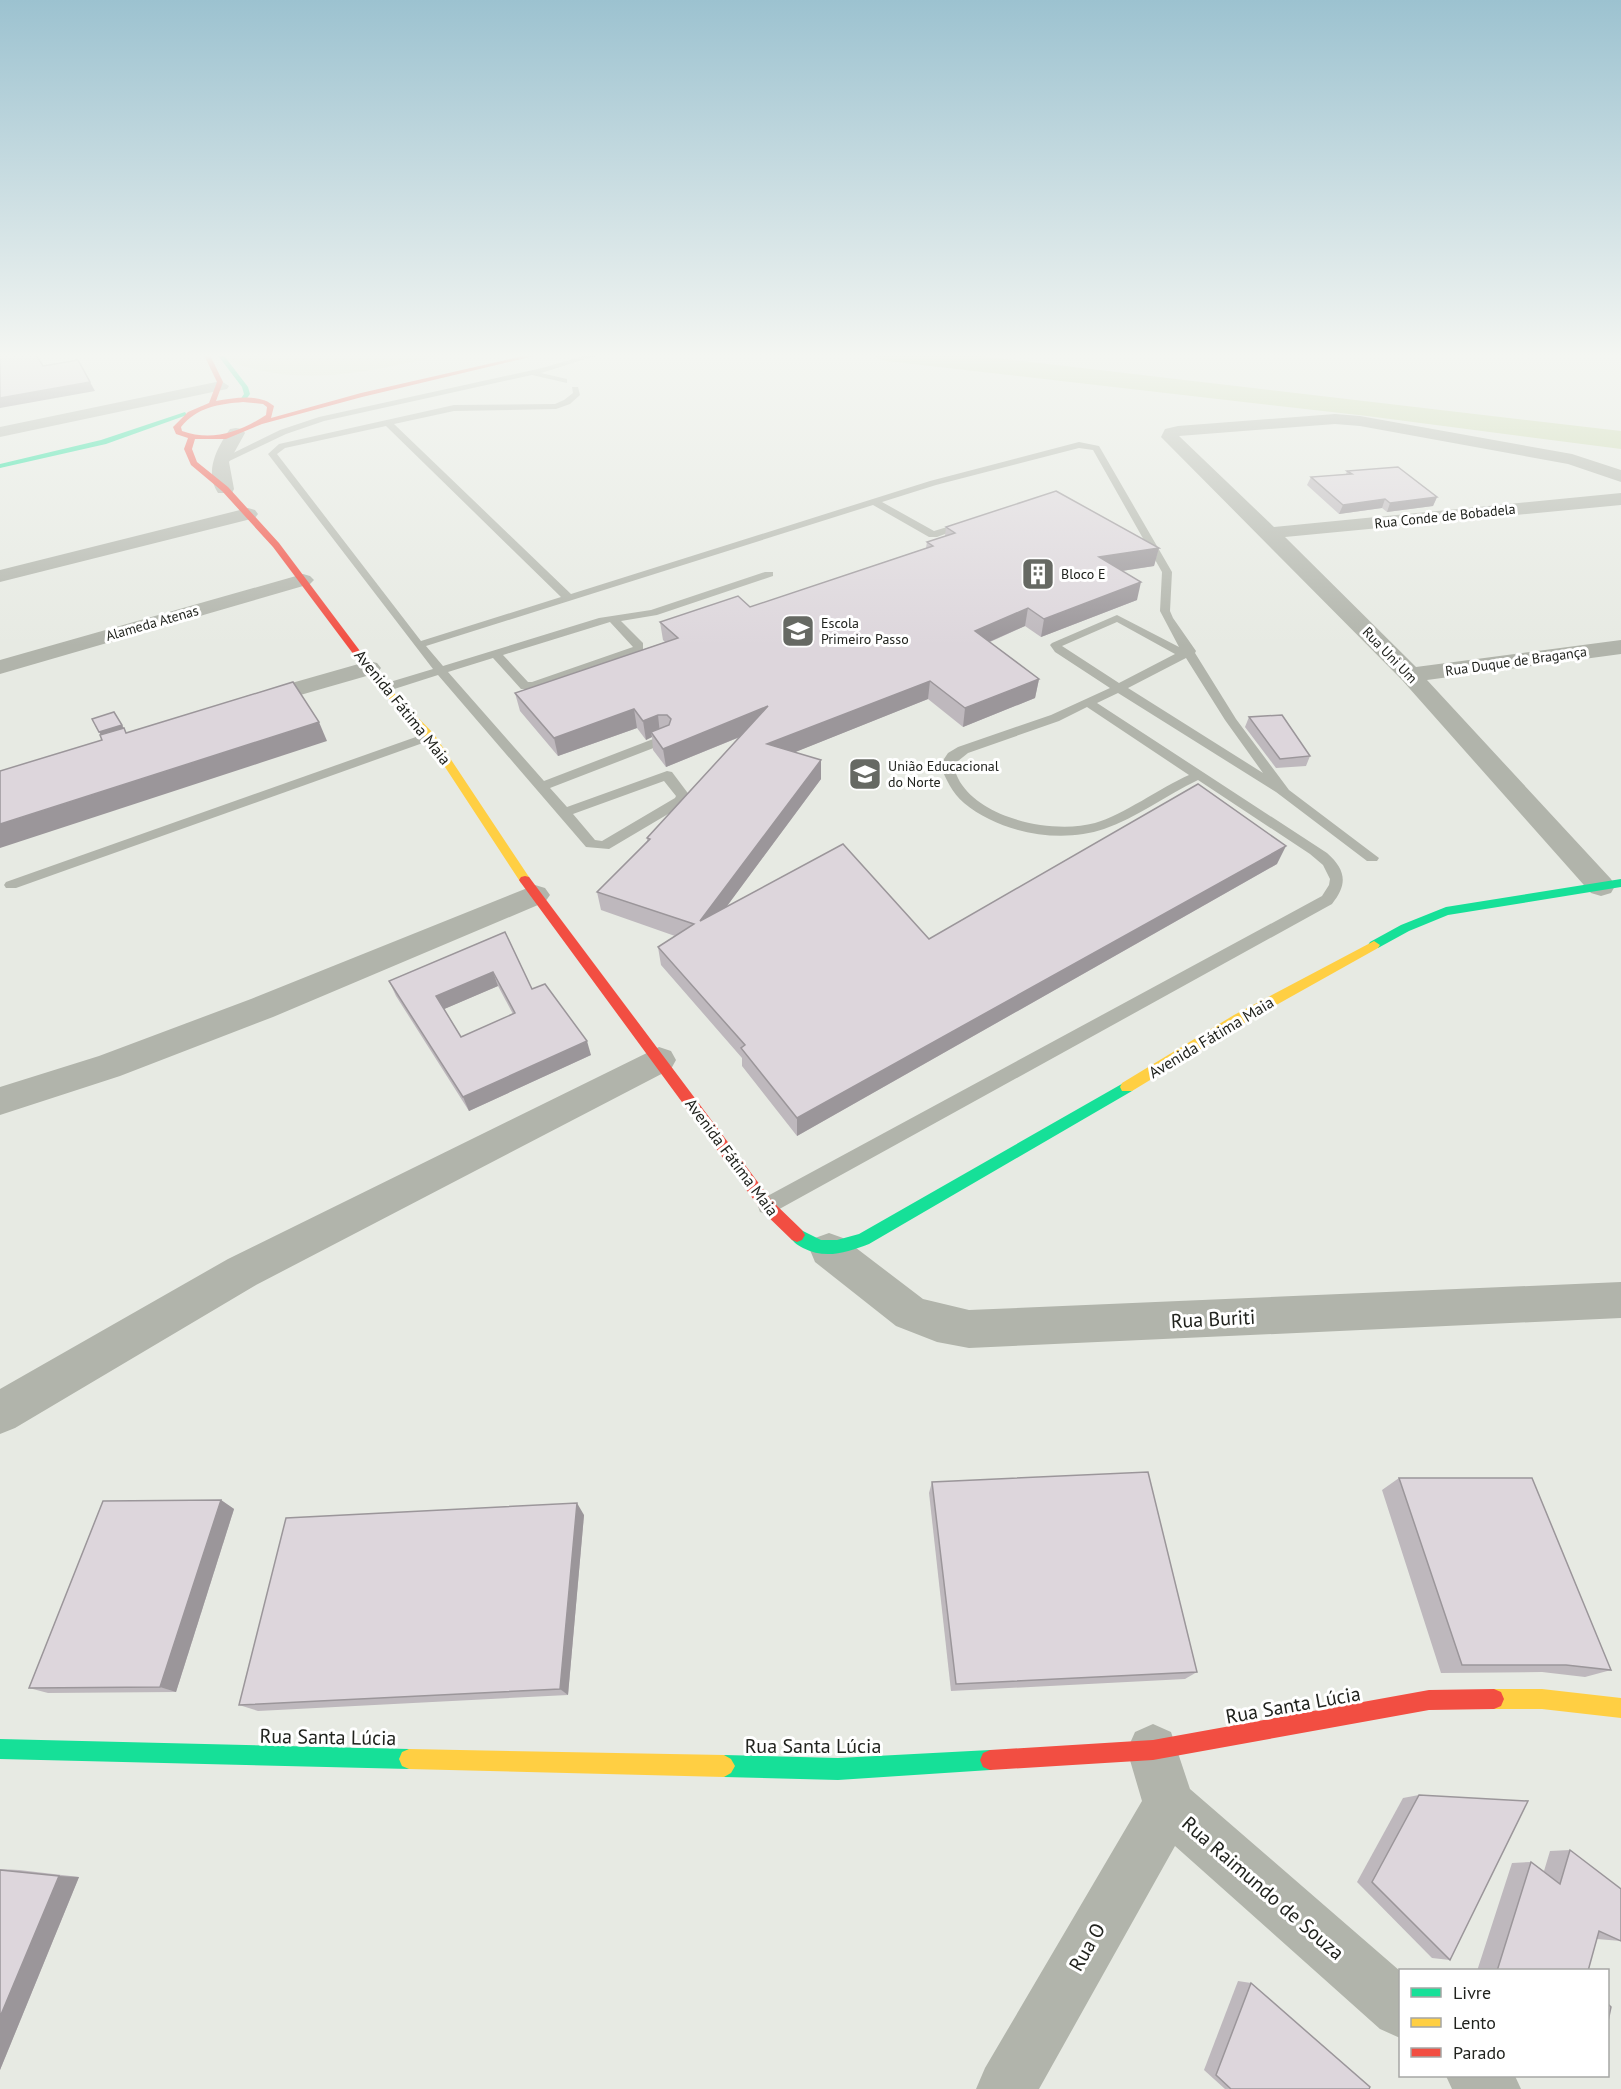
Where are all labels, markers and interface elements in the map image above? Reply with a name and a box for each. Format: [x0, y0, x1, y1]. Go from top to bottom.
street label: Rua Conde de Bobadela [1374, 500, 1516, 532]
building icon: Bloco E [1020, 556, 1056, 592]
place label: Bloco E [1061, 565, 1106, 583]
street label: Alameda Atenas [104, 601, 201, 645]
school or university icon: Escola Primeiro Passo [780, 613, 816, 649]
place label: Escola Primeiro Passo [821, 614, 909, 648]
street label: Rua Uni Um [1359, 623, 1421, 687]
street label: Rua Duque de Bragança [1444, 642, 1588, 680]
street label: Avenida Fátima Maia [350, 645, 456, 769]
school or university icon: União Educacional do Norte [847, 756, 883, 792]
place label: União Educacional do Norte [888, 757, 999, 791]
street label: Avenida Fátima Maia [1145, 992, 1277, 1082]
street label: Avenida Fátima Maia [681, 1094, 783, 1220]
street label: Rua Buriti [1170, 1304, 1256, 1334]
street label: Rua Santa Lúcia [1223, 1680, 1363, 1730]
street label: Rua Santa Lúcia [259, 1723, 397, 1751]
street label: Rua Santa Lúcia [745, 1733, 881, 1759]
street label: Rua Raimundo de Souza [1176, 1810, 1350, 1966]
street label: Rua O [1063, 1918, 1111, 1976]
legend [1399, 1969, 1609, 2077]
text: Livre [1453, 1981, 1491, 2004]
text: Lento [1453, 2011, 1496, 2034]
text: Parado [1453, 2041, 1506, 2064]

